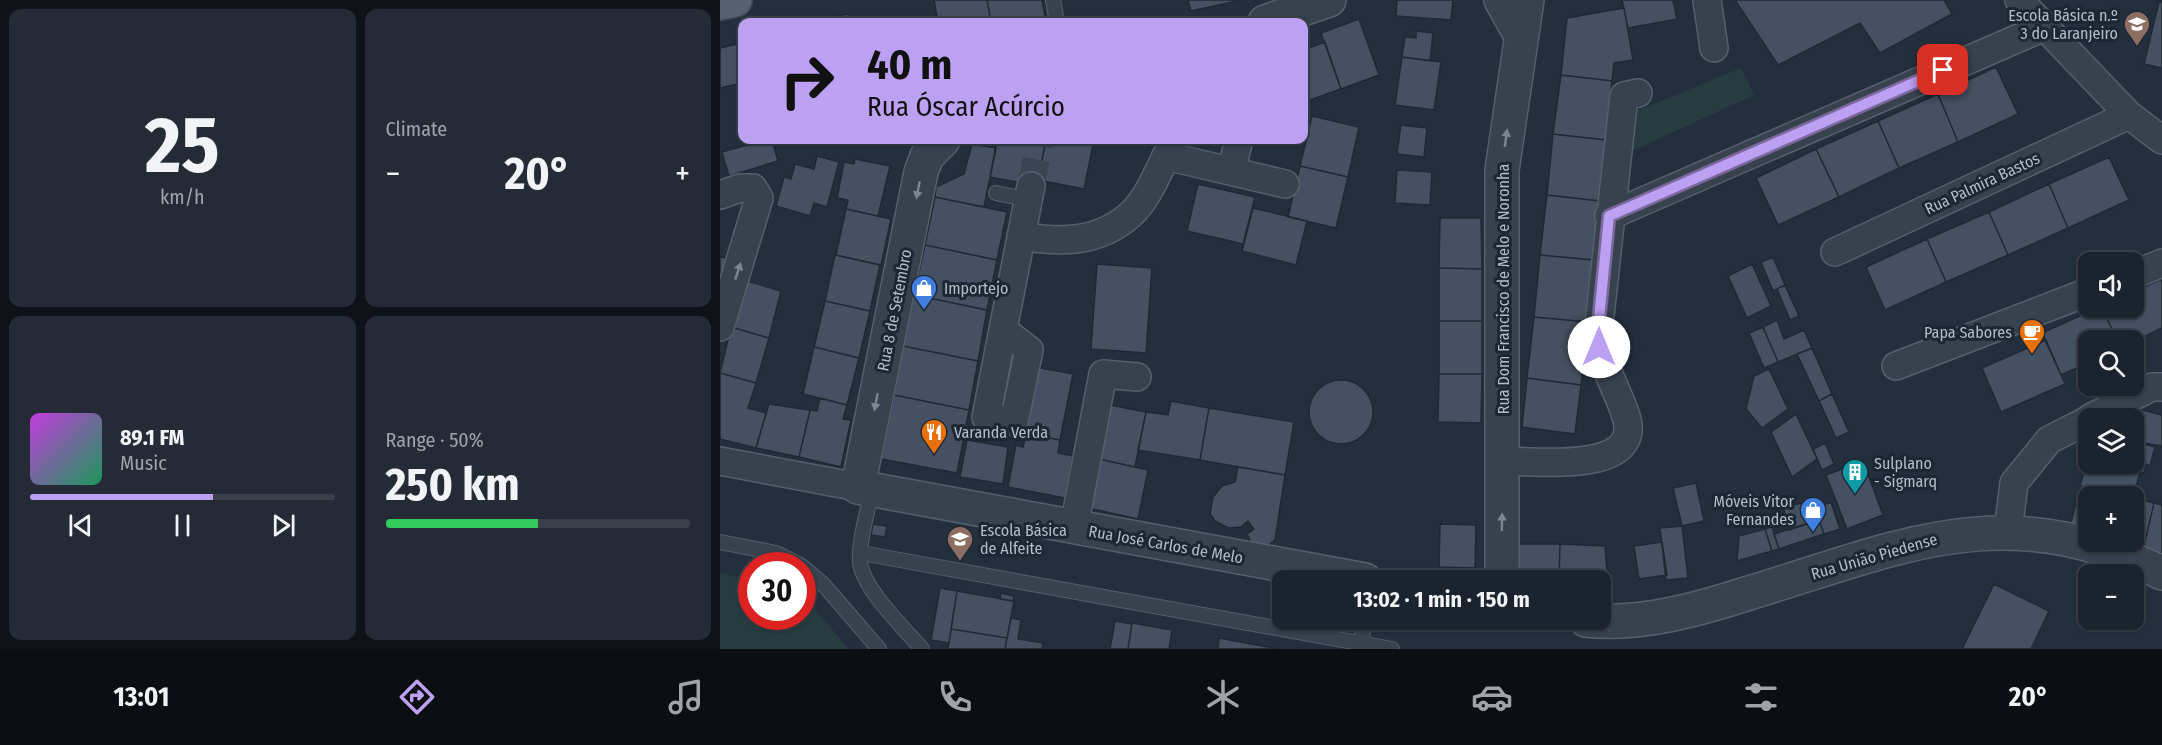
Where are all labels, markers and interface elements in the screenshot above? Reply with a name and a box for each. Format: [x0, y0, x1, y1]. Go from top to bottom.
place label: Escola Básica n.º 3 do Laranjeiro [2008, 6, 2118, 43]
school or university icon: Escola Básica n.º 3 do Laranjeiro [2122, 9, 2152, 47]
text: 40 m [867, 40, 952, 90]
icon: right [768, 42, 846, 120]
pin [1917, 44, 1968, 95]
icon: arrive [1926, 53, 1959, 86]
text: Rua Óscar Acúrcio [867, 91, 1065, 123]
text: 25 [145, 99, 219, 193]
text: Climate [386, 117, 447, 141]
one-way arrow [1501, 129, 1511, 148]
text: 20° [504, 147, 571, 201]
street label: Rua Palmira Bastos [1922, 148, 2043, 218]
text: − [386, 154, 400, 194]
text: + [675, 154, 690, 194]
street label: Rua Dom Francisco de Melo e Noronha [1494, 164, 1513, 414]
one-way arrow [913, 181, 922, 200]
text: km/h [160, 185, 205, 209]
street label: Rua 8 de Setembro [873, 248, 916, 373]
map controls [2078, 252, 2144, 630]
button: sound [2078, 252, 2144, 318]
one-way arrow [734, 262, 743, 280]
shop icon: Importejo [909, 273, 939, 311]
place label: Importejo [944, 279, 1008, 298]
position arrow [1567, 315, 1631, 379]
cafe icon: Papa Sabores [2017, 317, 2047, 355]
place label: Papa Sabores [1924, 323, 2012, 342]
button: search [2078, 330, 2144, 396]
one-way arrow [871, 393, 880, 412]
button: layers [2078, 408, 2144, 474]
restaurant icon: Varanda Verda [919, 417, 949, 455]
place label: Varanda Verda [954, 423, 1048, 442]
text: 89.1 FM [120, 424, 184, 451]
text: Range · 50% [386, 428, 484, 452]
text: Music [120, 451, 167, 475]
place label: Sulplano - Sigmarq [1874, 454, 1937, 491]
building icon: Sulplano - Sigmarq [1840, 457, 1870, 495]
text: 250 km [386, 458, 520, 512]
button: + [2078, 486, 2144, 552]
place label: Móveis Vitor Fernandes [1714, 492, 1794, 529]
shop icon: Móveis Vitor Fernandes [1798, 495, 1828, 533]
icon: previous [64, 509, 97, 542]
icon: pause [166, 509, 199, 542]
icon: next [267, 509, 300, 542]
one-way arrow [1497, 513, 1507, 532]
place label: Escola Básica de Alfeite [980, 521, 1067, 558]
street label: Rua José Carlos de Melo [1087, 522, 1245, 567]
school or university icon: Escola Básica de Alfeite [945, 524, 975, 562]
street label: Rua União Piedense [1809, 529, 1940, 584]
speed limit sign: 30 [738, 552, 816, 630]
button: − [2078, 564, 2144, 630]
text: 13:02 · 1 min · 150 m [1353, 586, 1530, 613]
icon: directions [396, 676, 438, 718]
icon: music [665, 676, 707, 718]
icon: phone [934, 676, 976, 718]
icon: climate [1202, 676, 1244, 718]
icon: car [1471, 676, 1513, 718]
icon: filters [1740, 676, 1782, 718]
text: 13:01 [113, 681, 169, 713]
text: 20° [2009, 681, 2049, 713]

